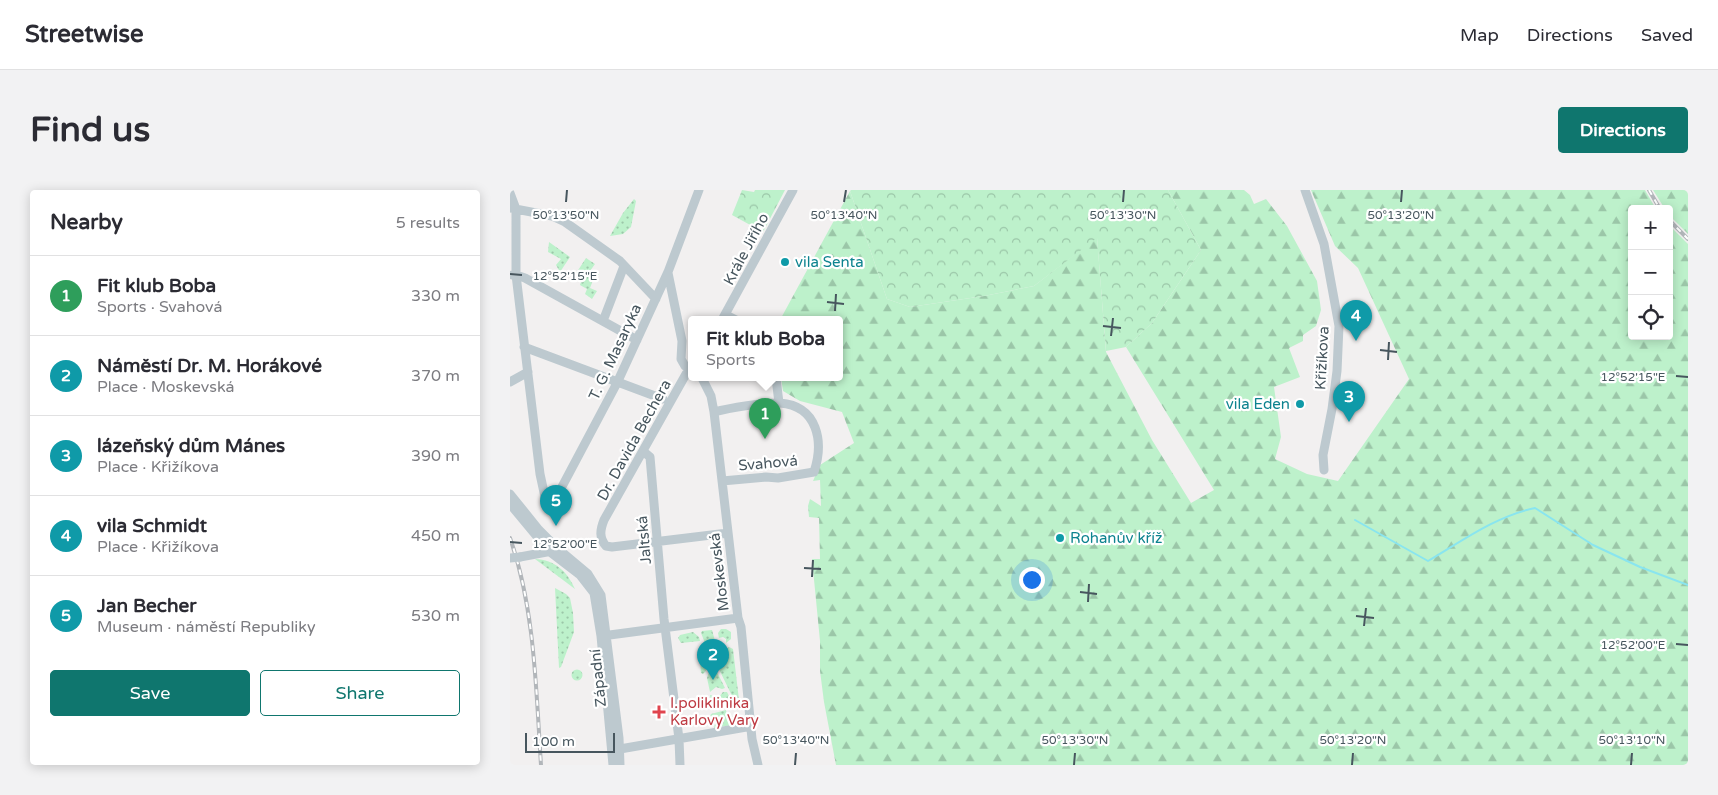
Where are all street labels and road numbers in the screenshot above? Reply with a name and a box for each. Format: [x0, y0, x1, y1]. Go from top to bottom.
street label: Krále Jiřího [720, 210, 772, 288]
street label: T. G. Masaryka [585, 301, 645, 403]
street label: Křižíkova [1311, 326, 1333, 390]
street label: Dr. Davida Bechera [593, 376, 675, 504]
street label: Svahová [738, 451, 798, 475]
street label: Jaltská [633, 515, 655, 565]
street label: Moskevská [705, 532, 733, 612]
street label: Západní [586, 648, 610, 708]

